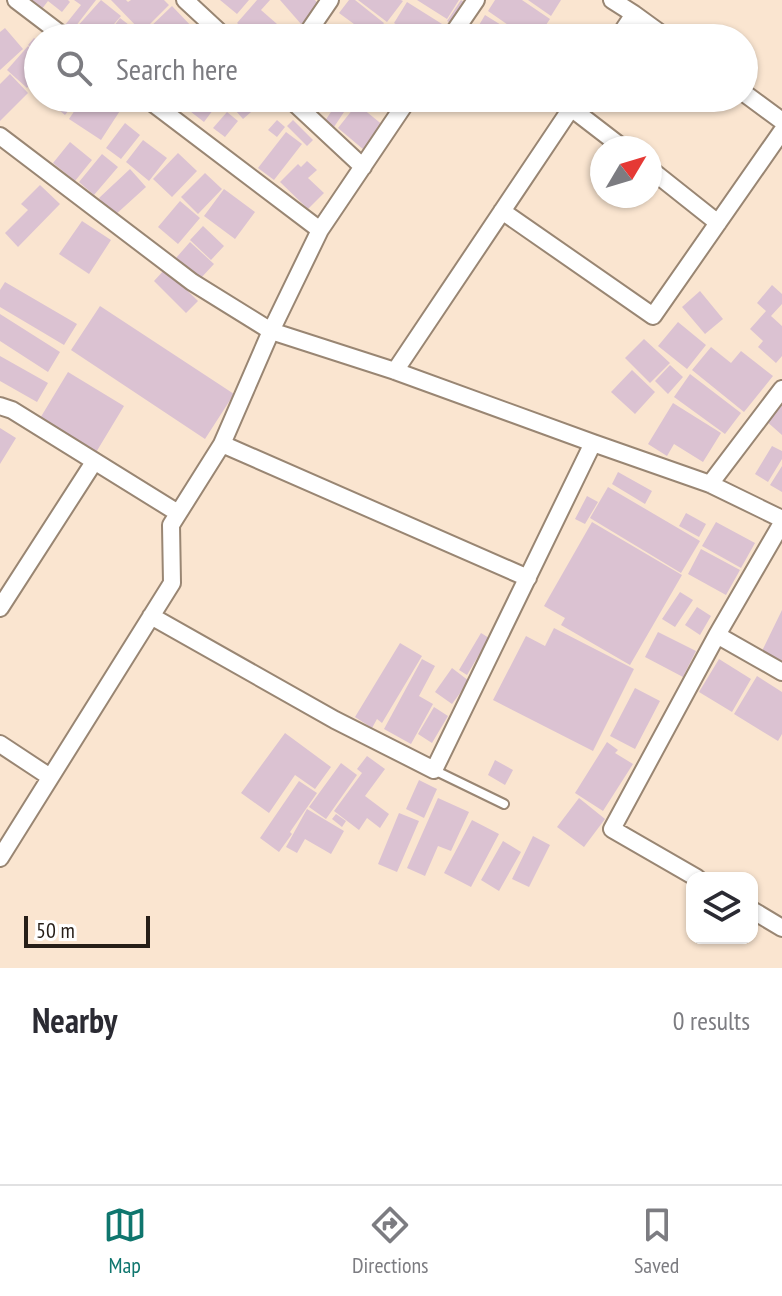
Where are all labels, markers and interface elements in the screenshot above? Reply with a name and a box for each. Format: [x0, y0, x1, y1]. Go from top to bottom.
search box [24, 24, 758, 112]
icon: search [52, 46, 96, 90]
text: Search here [116, 49, 238, 88]
north arrow [590, 136, 662, 208]
map controls [686, 872, 758, 944]
button: layers [686, 872, 758, 944]
scale bar [24, 912, 150, 948]
text: 50 m [36, 916, 75, 944]
text: Nearby [32, 998, 117, 1042]
text: 0 results [673, 1004, 750, 1037]
tab: Map [103, 1203, 147, 1279]
tab: Directions [352, 1203, 429, 1279]
tab: Saved [634, 1203, 679, 1279]

